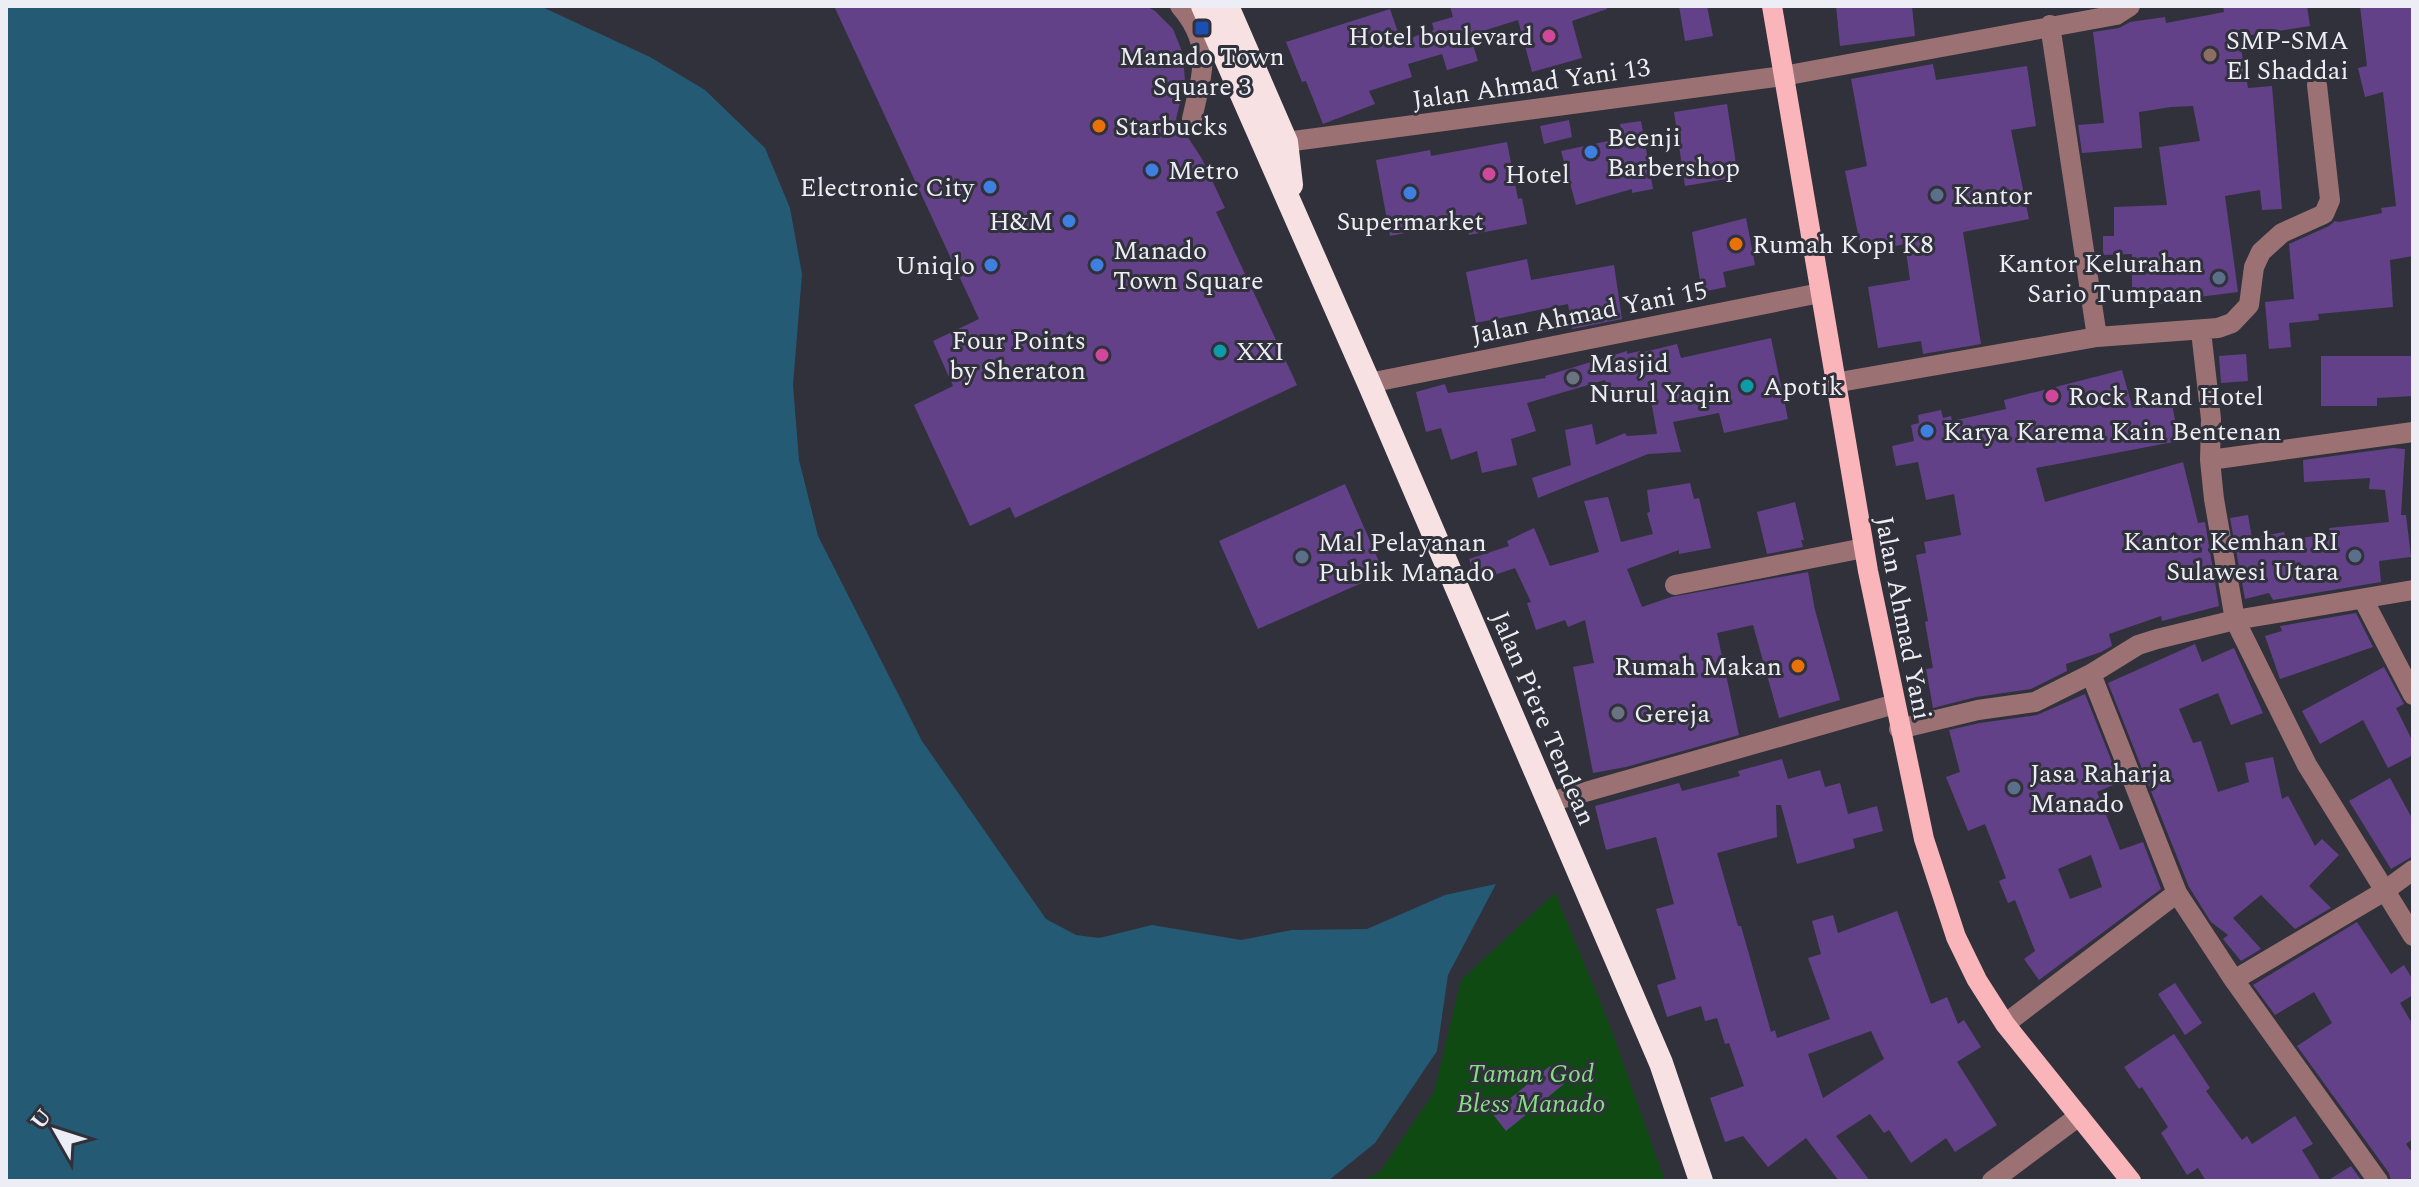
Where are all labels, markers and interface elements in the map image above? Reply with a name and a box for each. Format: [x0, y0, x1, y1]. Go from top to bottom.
place label: Hotel boulevard [1348, 17, 1533, 57]
marker: Manado Town Square 3 [1193, 19, 1211, 37]
place label: SMP-SMA El Shaddai [2226, 21, 2349, 91]
marker: Hotel boulevard [1540, 27, 1558, 45]
place label: Manado Town Square 3 [1119, 37, 1285, 107]
marker: SMP-SMA El Shaddai [2201, 46, 2219, 64]
street label: Jalan Ahmad Yani 13 [1410, 48, 1653, 120]
place label: Starbucks [1115, 107, 1228, 147]
marker: Starbucks [1090, 117, 1108, 135]
place label: Beenji Barbershop [1607, 118, 1740, 188]
marker: Beenji Barbershop [1582, 143, 1600, 161]
place label: Metro [1168, 151, 1239, 191]
place label: Hotel [1505, 155, 1570, 195]
marker: Metro [1143, 161, 1161, 179]
marker: Hotel [1480, 165, 1498, 183]
place label: Electronic City [800, 168, 976, 208]
place label: Kantor [1953, 176, 2033, 216]
marker: Electronic City [981, 178, 999, 196]
marker: Supermarket [1401, 184, 1419, 202]
marker: Kantor [1928, 186, 1946, 204]
place label: H&M [989, 202, 1053, 242]
place label: Supermarket [1336, 202, 1484, 242]
marker: H&M [1060, 212, 1078, 230]
place label: Rumah Kopi K8 [1752, 225, 1934, 265]
place label: Manado Town Square [1113, 231, 1264, 301]
marker: Rumah Kopi K8 [1727, 235, 1745, 253]
place label: Kantor Kelurahan Sario Tumpaan [1998, 244, 2203, 314]
place label: Uniqlo [895, 246, 975, 286]
marker: Uniqlo [982, 256, 1000, 274]
marker: Manado Town Square [1088, 256, 1106, 274]
marker: Kantor Kelurahan Sario Tumpaan [2210, 269, 2228, 287]
street label: Jalan Ahmad Yani 15 [1468, 270, 1711, 355]
place label: Four Points by Sheraton [949, 321, 1086, 391]
place label: XXI [1236, 332, 1284, 372]
marker: XXI [1211, 342, 1229, 360]
place label: Masjid Nurul Yaqin [1589, 344, 1731, 414]
marker: Four Points by Sheraton [1093, 346, 1111, 364]
place label: Apotik [1763, 367, 1843, 407]
marker: Masjid Nurul Yaqin [1564, 369, 1582, 387]
marker: Apotik [1738, 377, 1756, 395]
place label: Rock Rand Hotel [2068, 377, 2264, 417]
marker: Rock Rand Hotel [2043, 387, 2061, 405]
place label: Karya Karema Kain Bentenan [1943, 412, 2282, 452]
marker: Karya Karema Kain Bentenan [1918, 422, 1936, 440]
street label: Jalan Ahmad Yani [1864, 513, 1942, 724]
place label: Kantor Kemhan RI Sulawesi Utara [2123, 522, 2339, 592]
place label: Mal Pelayanan Publik Manado [1318, 523, 1494, 593]
marker: Kantor Kemhan RI Sulawesi Utara [2346, 547, 2364, 565]
marker: Mal Pelayanan Publik Manado [1293, 548, 1311, 566]
street label: Jalan Piere Tendean [1480, 605, 1606, 832]
place label: Rumah Makan [1614, 647, 1782, 687]
marker: Rumah Makan [1789, 657, 1807, 675]
place label: Gereja [1634, 694, 1711, 734]
marker: Gereja [1609, 704, 1627, 722]
place label: Jasa Raharja Manado [2030, 754, 2172, 824]
marker: Jasa Raharja Manado [2005, 779, 2023, 797]
park label: Taman God Bless Manado [1457, 1054, 1605, 1124]
north arrow [16, 1091, 96, 1171]
text: U [23, 1102, 60, 1137]

